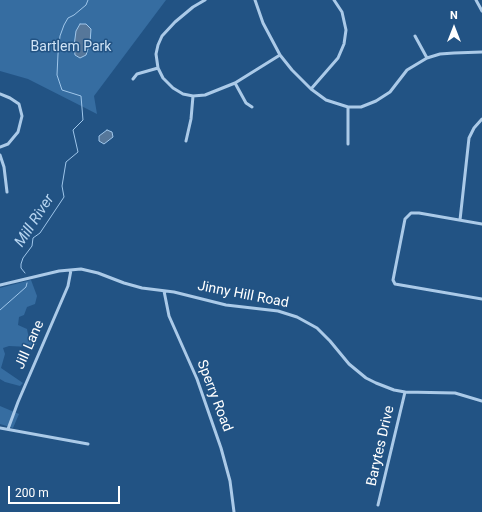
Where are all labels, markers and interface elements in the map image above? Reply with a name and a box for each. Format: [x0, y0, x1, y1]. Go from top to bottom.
north arrow [434, 8, 474, 48]
text: N [450, 9, 458, 22]
park label: Bartlem Park [31, 39, 111, 55]
water label: Mill River [11, 191, 59, 251]
street label: Jinny Hill Road [196, 278, 290, 312]
street label: Jill Lane [12, 318, 48, 372]
street label: Sperry Road [193, 358, 235, 434]
street label: Barytes Drive [364, 404, 398, 488]
scale bar [10, 478, 122, 504]
text: 200 m [15, 486, 49, 500]

